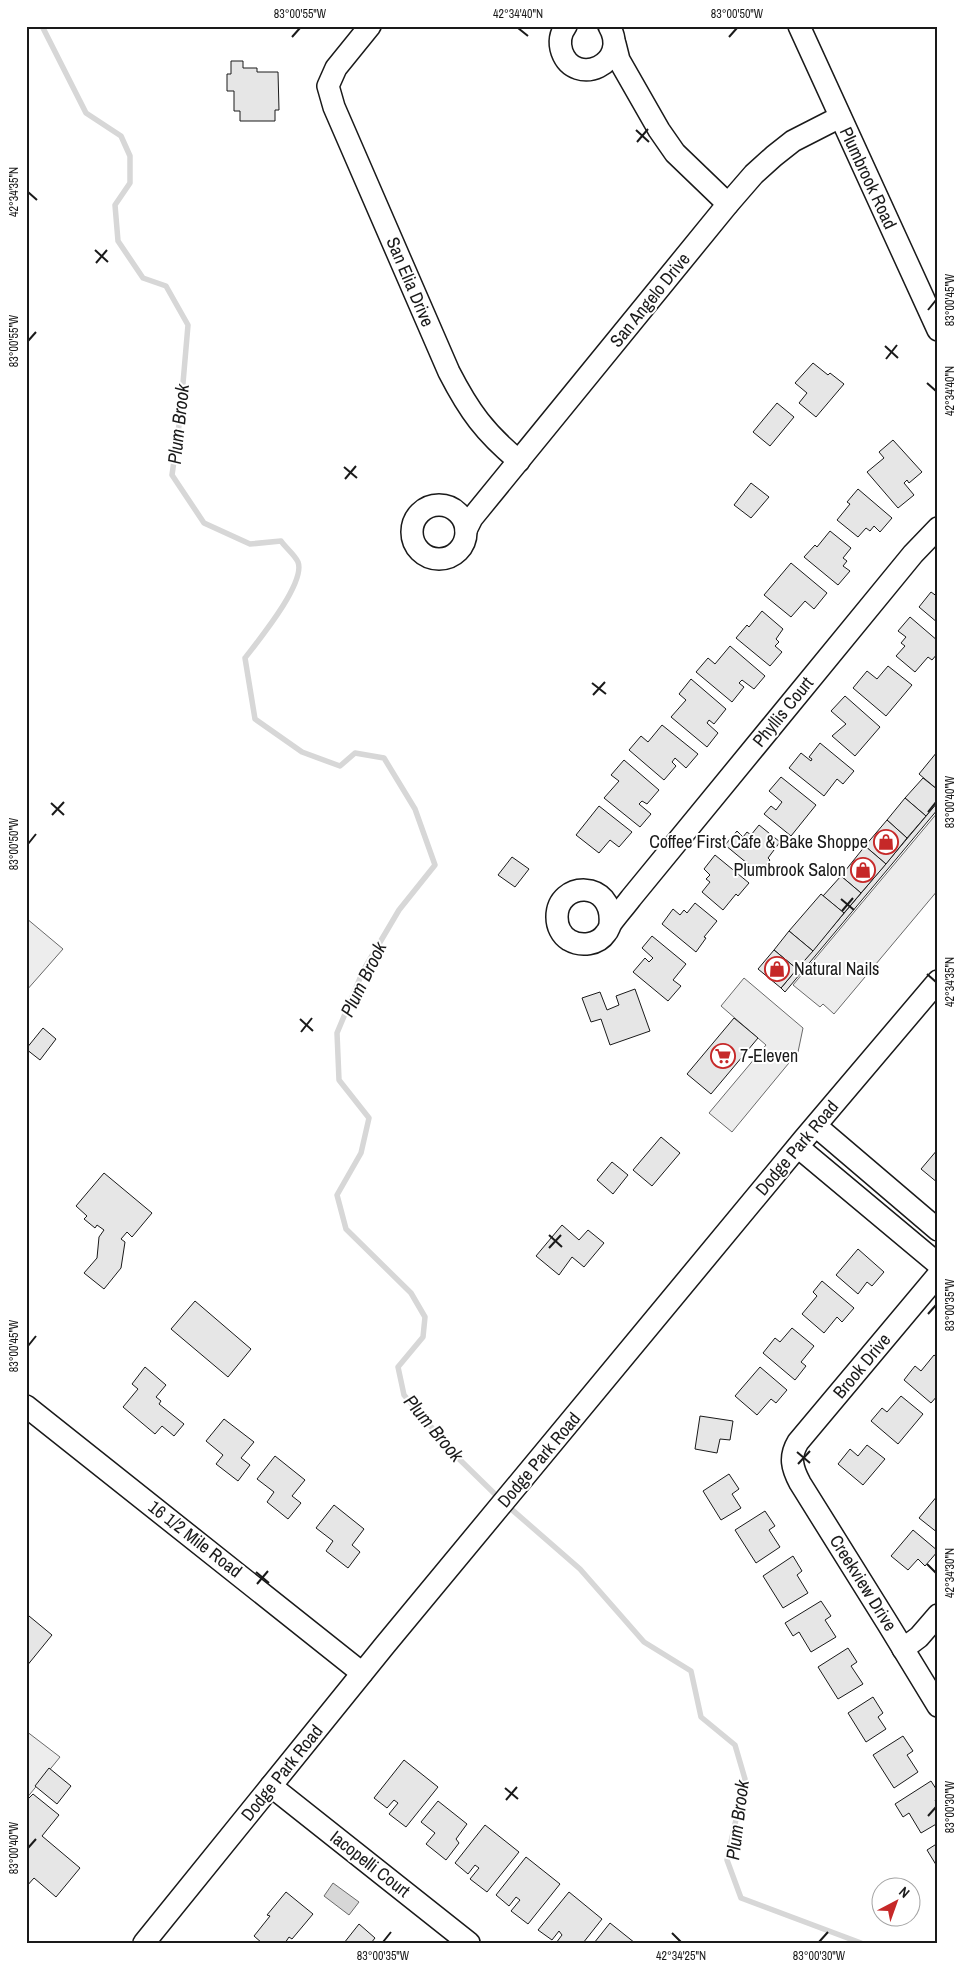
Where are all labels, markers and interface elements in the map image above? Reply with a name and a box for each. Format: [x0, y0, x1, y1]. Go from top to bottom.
text: 83°00'55"W [274, 6, 327, 22]
text: 42°34'40"N [493, 6, 543, 22]
text: 83°00'50"W [711, 6, 764, 22]
street label: Plumbrook Road [834, 123, 903, 233]
text: 42°34'35"N [6, 167, 22, 217]
street label: San Elia Drive [380, 233, 441, 330]
street label: San Angelo Drive [604, 247, 695, 352]
text: 83°00'45"W [942, 273, 958, 326]
text: 83°00'55"W [6, 314, 22, 367]
text: 42°34'40"N [942, 366, 958, 416]
water label: Plum Brook [161, 381, 195, 465]
street label: Phyllis Court [747, 671, 819, 752]
text: 83°00'40"W [942, 775, 958, 828]
text: 83°00'50"W [6, 817, 22, 870]
place label: Coffee First Cafe & Bake Shoppe [649, 829, 868, 854]
shop icon: Coffee First Cafe & Bake Shoppe [873, 829, 899, 855]
place label: Plumbrook Salon [734, 857, 846, 882]
shop icon: Plumbrook Salon [850, 857, 876, 883]
water label: Plum Brook [334, 936, 393, 1021]
shop icon: Natural Nails [764, 956, 790, 982]
place label: Natural Nails [794, 956, 879, 981]
text: 42°34'35"N [942, 957, 958, 1007]
supermarket icon: 7-Eleven [710, 1043, 736, 1069]
place label: 7-Eleven [740, 1043, 798, 1068]
street label: Dodge Park Road [749, 1095, 844, 1201]
text: 83°00'35"W [942, 1278, 958, 1331]
text: 83°00'45"W [6, 1319, 22, 1372]
street label: Brook Drive [827, 1328, 896, 1404]
water label: Plum Brook [398, 1389, 471, 1468]
street label: Dodge Park Road [491, 1407, 586, 1513]
street label: 16 1/2 Mile Road [143, 1494, 247, 1583]
street label: Creekview Drive [824, 1530, 903, 1636]
text: 42°34'30"N [942, 1548, 958, 1598]
street label: Dodge Park Road [235, 1719, 328, 1826]
water label: Plum Brook [719, 1777, 755, 1862]
text: 83°00'30"W [942, 1780, 958, 1833]
text: 83°00'40"W [6, 1821, 22, 1874]
street label: Iacopelli Court [325, 1824, 416, 1903]
north arrow [872, 1876, 922, 1926]
text: N [895, 1883, 914, 1902]
text: 83°00'35"W [357, 1948, 410, 1964]
text: 42°34'25"N [656, 1948, 706, 1964]
text: 83°00'30"W [793, 1948, 846, 1964]

